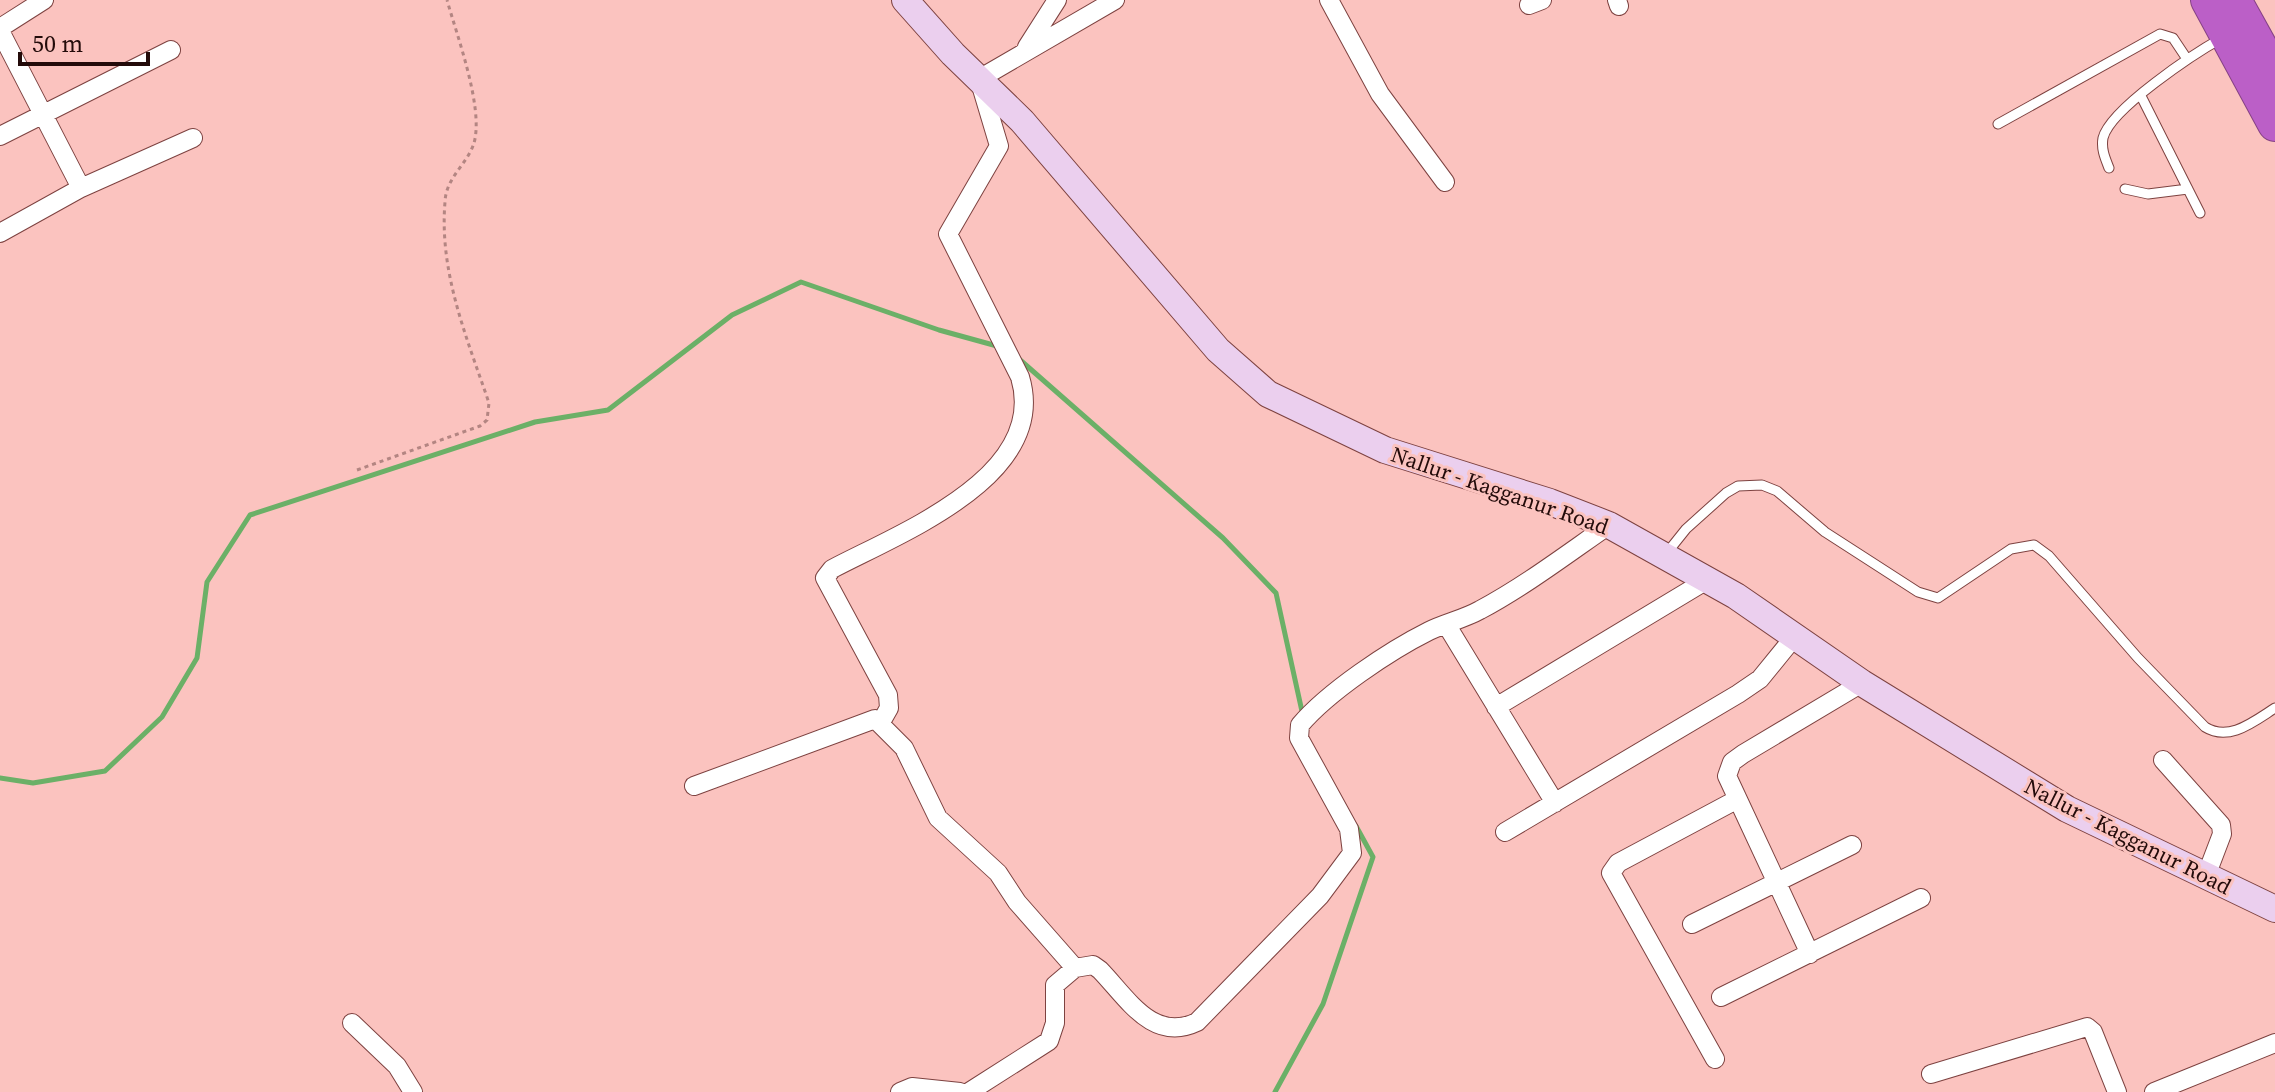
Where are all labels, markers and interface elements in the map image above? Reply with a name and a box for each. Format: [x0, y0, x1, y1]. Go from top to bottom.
scale bar [20, 16, 148, 66]
text: 50 m [32, 27, 83, 60]
street label: Nallur - Kagganur Road [1387, 439, 1613, 542]
street label: Nallur - Kagganur Road [2020, 771, 2237, 901]

